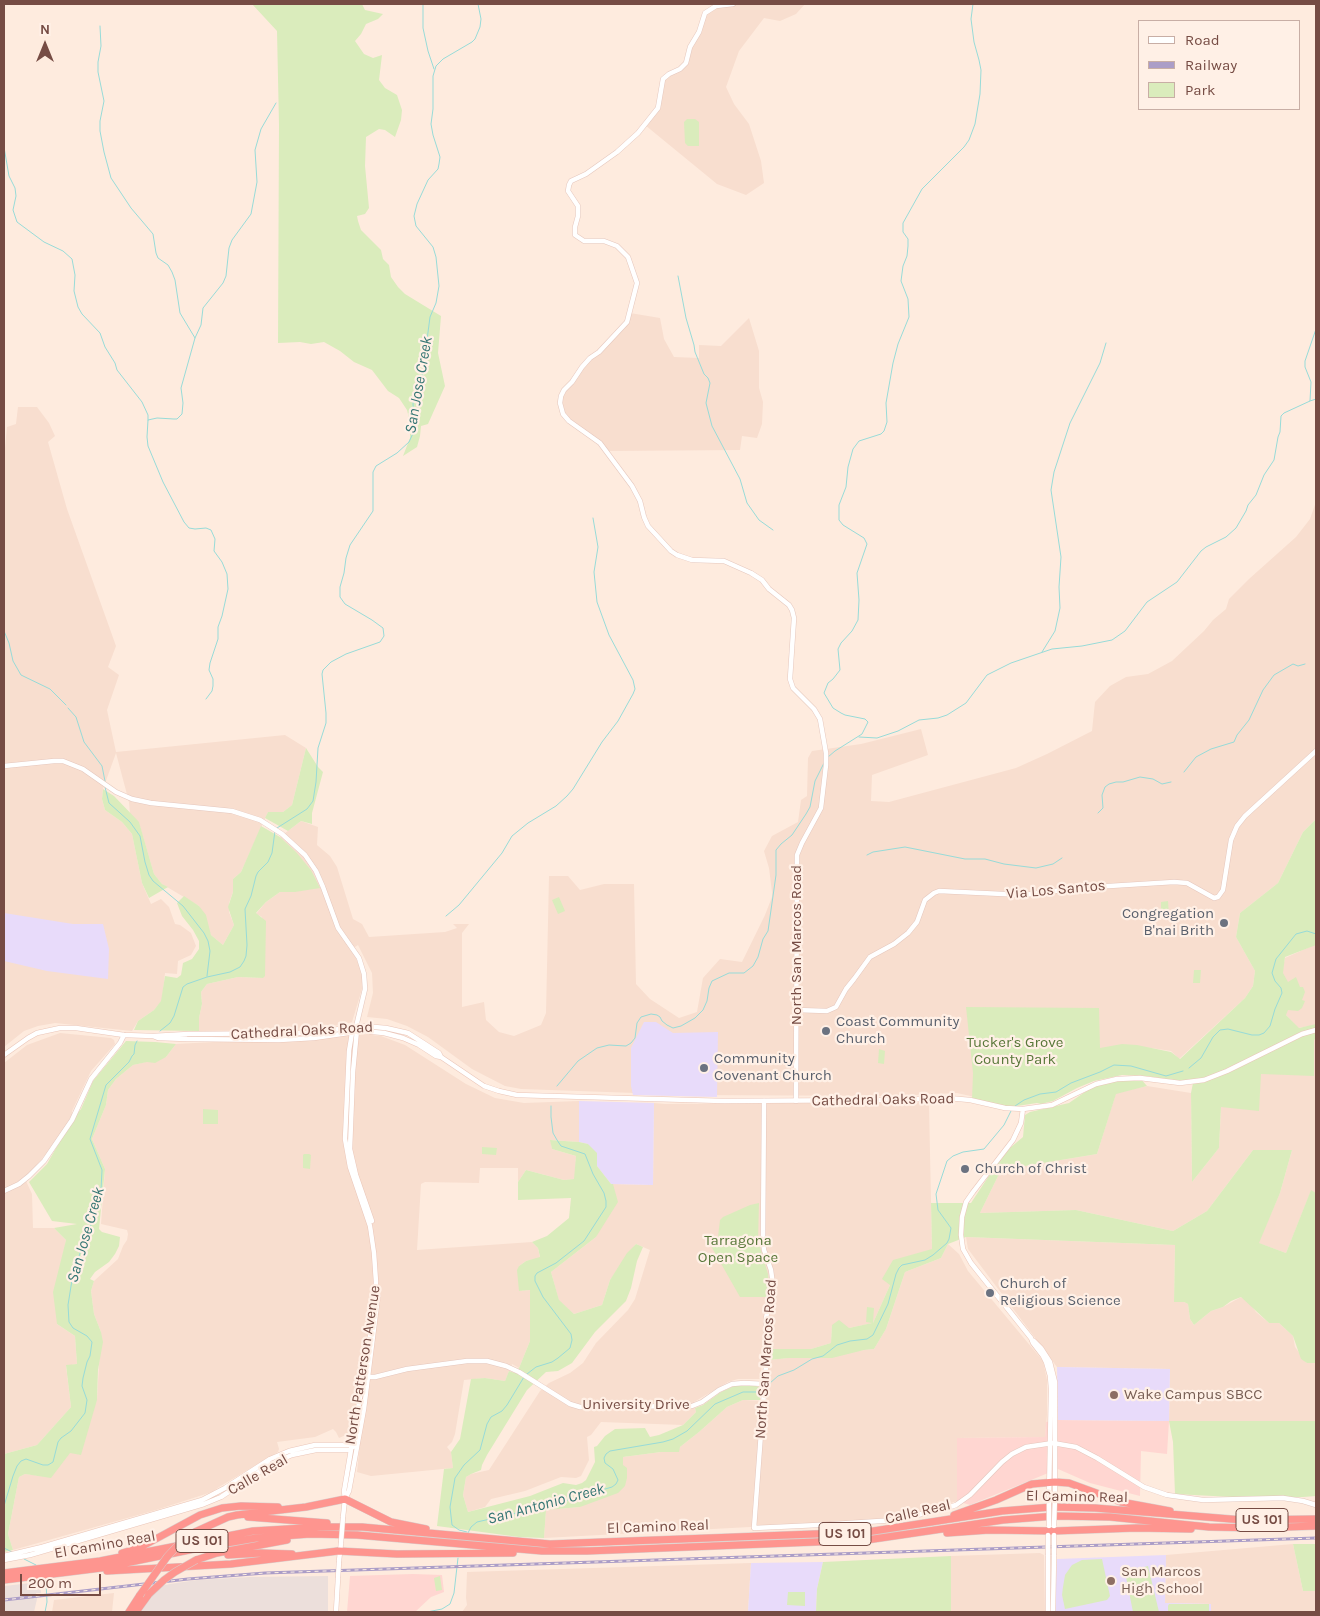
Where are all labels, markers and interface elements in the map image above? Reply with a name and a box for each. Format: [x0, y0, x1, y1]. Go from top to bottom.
north arrow [20, 20, 70, 70]
legend [1138, 20, 1300, 110]
text: N [40, 21, 50, 38]
text: Road [1185, 31, 1220, 49]
text: Railway [1185, 56, 1237, 74]
text: Park [1185, 81, 1215, 99]
water label: San Jose Creek [401, 335, 437, 435]
street label: North San Marcos Road [788, 865, 806, 1025]
street label: Via Los Santos [1006, 877, 1106, 903]
place label: Congregation B'nai Brith [1122, 905, 1214, 940]
marker: Congregation B'nai Brith [1218, 917, 1230, 929]
place label: Coast Community Church [836, 1013, 959, 1048]
street label: Cathedral Oaks Road [230, 1018, 374, 1044]
marker: Coast Community Church [820, 1025, 832, 1037]
park label: Tucker's Grove County Park [967, 1034, 1063, 1069]
place label: Community Covenant Church [714, 1050, 832, 1085]
marker: Community Covenant Church [698, 1062, 710, 1074]
street label: Cathedral Oaks Road [812, 1090, 954, 1110]
place label: Church of Christ [975, 1160, 1087, 1178]
marker: Church of Christ [959, 1163, 971, 1175]
water label: San Jose Creek [63, 1185, 109, 1285]
park label: Tarragona Open Space [698, 1232, 778, 1267]
place label: Church of Religious Science [1000, 1275, 1121, 1310]
street label: North San Marcos Road [751, 1278, 781, 1440]
street label: North Patterson Avenue [342, 1284, 384, 1446]
marker: Church of Religious Science [984, 1287, 996, 1299]
place label: Wake Campus SBCC [1124, 1386, 1262, 1404]
marker: Wake Campus SBCC [1108, 1389, 1120, 1401]
street label: University Drive [582, 1396, 690, 1414]
street label: Calle Real [225, 1451, 291, 1499]
water label: San Antonio Creek [485, 1479, 607, 1529]
street label: El Camino Real [1026, 1487, 1128, 1507]
street label: Calle Real [884, 1496, 952, 1528]
road number: US 101 [1236, 1508, 1288, 1532]
street label: El Camino Real [607, 1516, 709, 1538]
road number: US 101 [819, 1522, 871, 1546]
street label: El Camino Real [53, 1527, 157, 1563]
road number: US 101 [176, 1530, 228, 1552]
place label: San Marcos High School [1121, 1563, 1203, 1598]
scale bar [22, 1564, 104, 1596]
text: 200 m [28, 1574, 72, 1592]
marker: San Marcos High School [1105, 1575, 1117, 1587]

